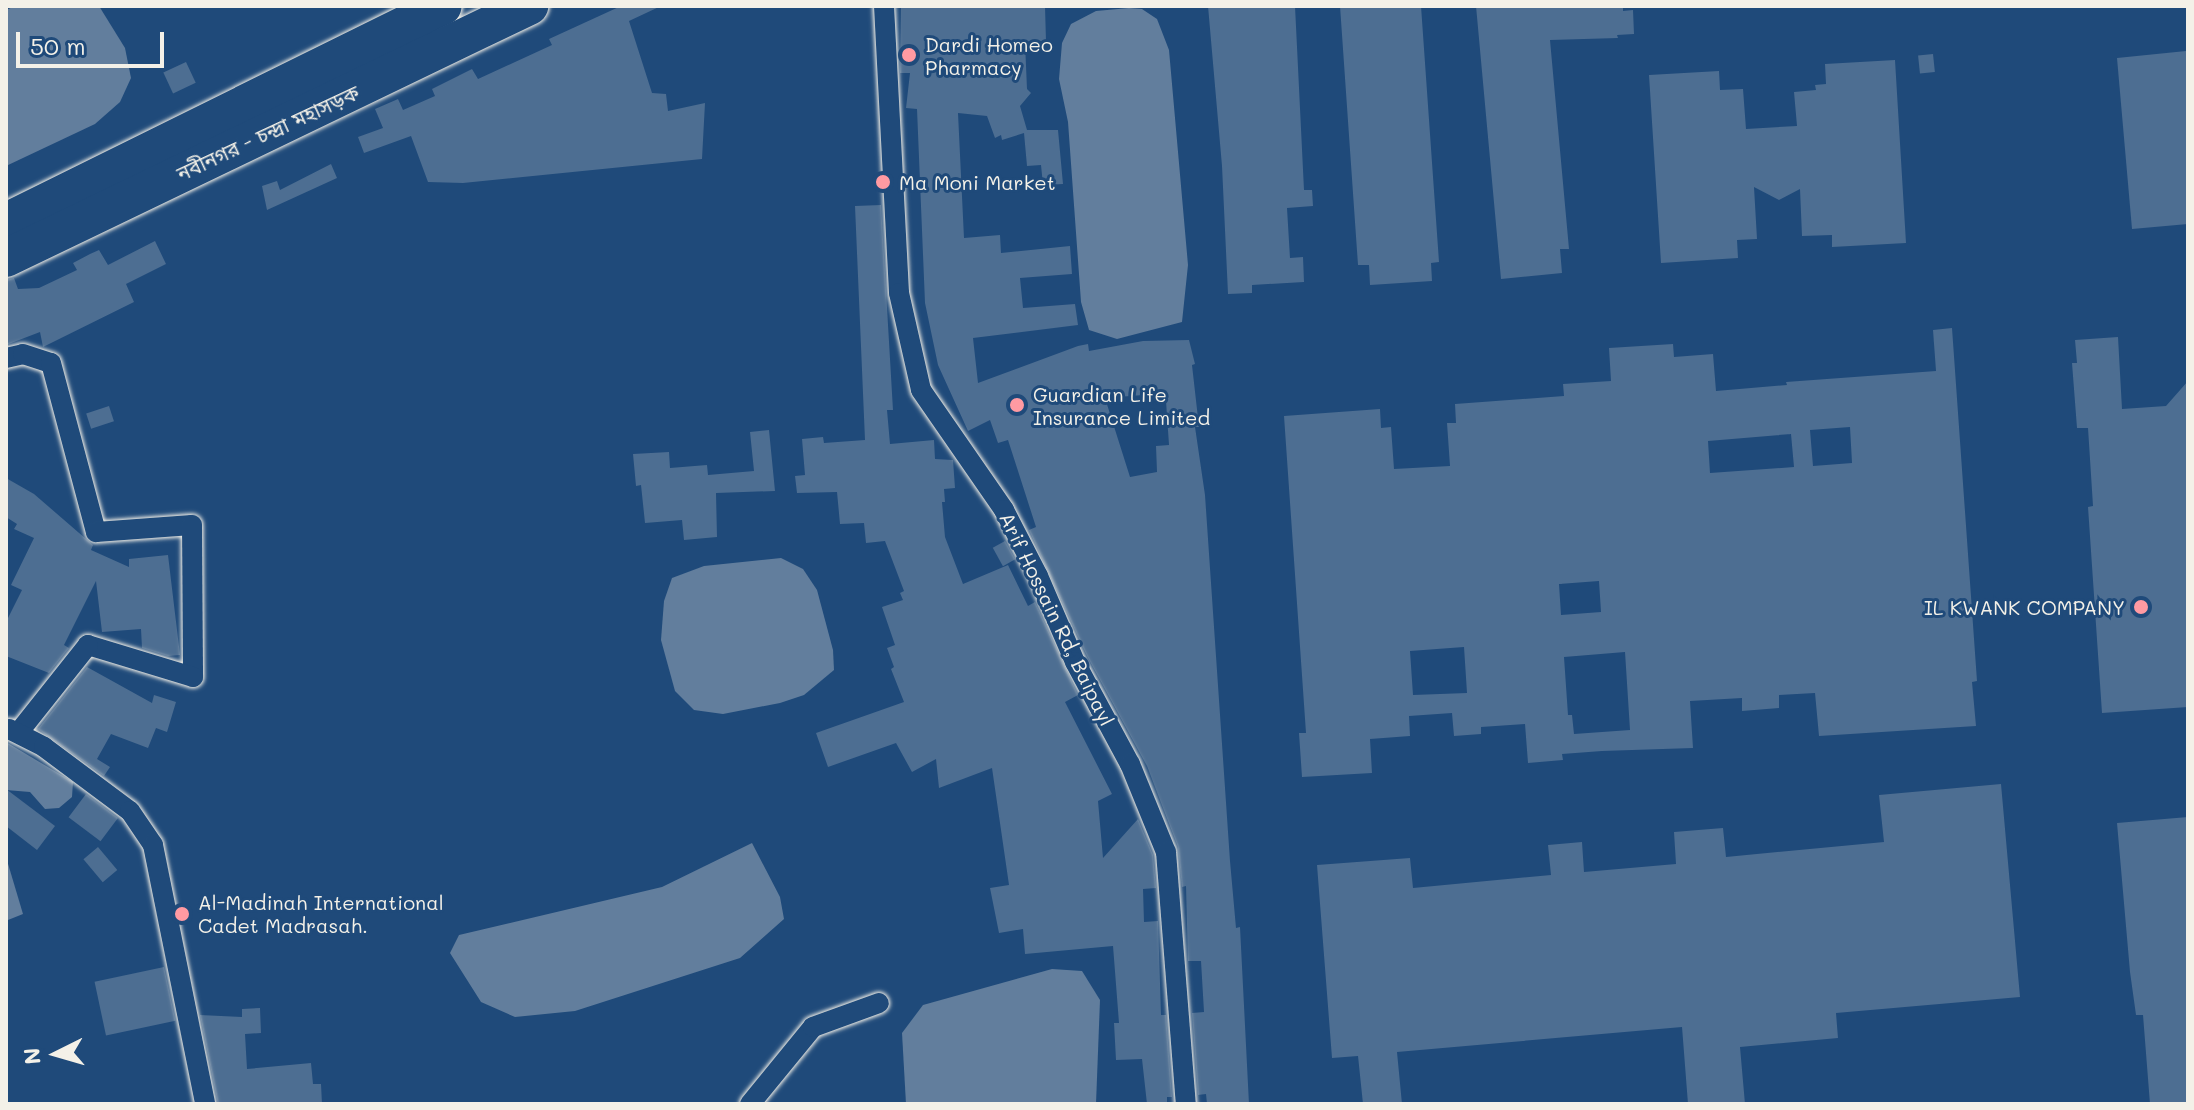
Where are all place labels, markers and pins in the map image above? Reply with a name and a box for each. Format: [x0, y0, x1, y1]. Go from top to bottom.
place label: Dardi Homeo Pharmacy [925, 32, 1053, 79]
marker: Dardi Homeo Pharmacy [900, 46, 918, 64]
place label: Ma Moni Market [899, 170, 1055, 194]
marker: Ma Moni Market [874, 173, 892, 191]
place label: Guardian Life Insurance Limited [1033, 382, 1210, 429]
marker: Guardian Life Insurance Limited [1008, 396, 1026, 414]
place label: IL KWANK COMPANY [1924, 595, 2125, 619]
marker: IL KWANK COMPANY [2132, 598, 2150, 616]
place label: Al-Madinah International Cadet Madrasah. [198, 890, 444, 937]
marker: Al-Madinah International Cadet Madrasah. [173, 905, 191, 923]

